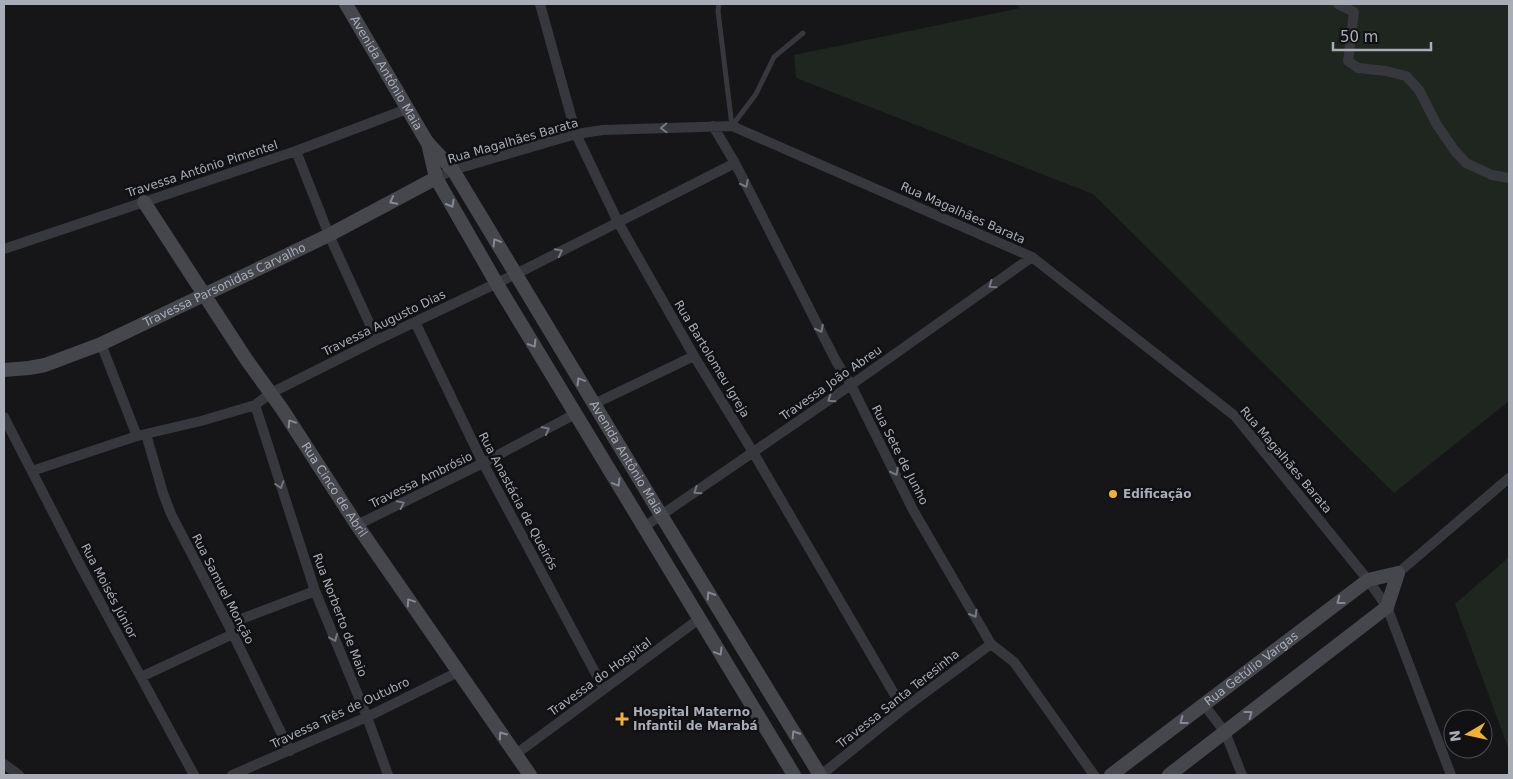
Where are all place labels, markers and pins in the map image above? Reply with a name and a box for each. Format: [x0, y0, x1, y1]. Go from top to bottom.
place label: Edificação [1123, 487, 1191, 501]
marker: Edificação [1107, 488, 1119, 500]
place label: Hospital Materno Infantil de Marabá [633, 705, 758, 733]
marker: Hospital Materno Infantil de Marabá [615, 712, 629, 726]

